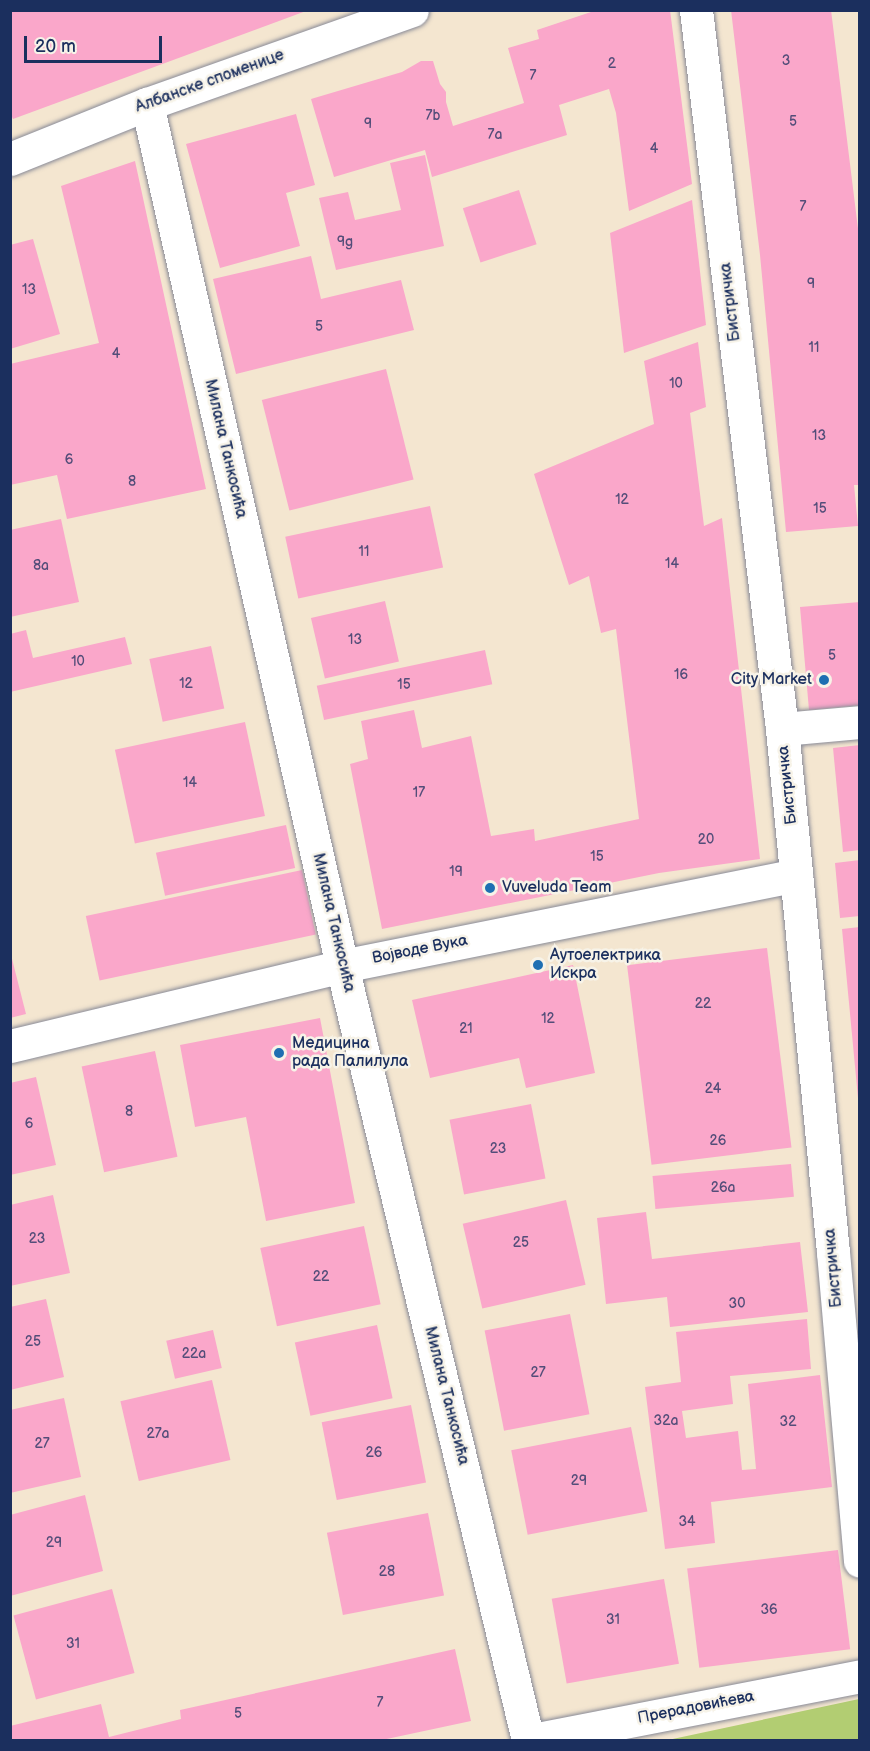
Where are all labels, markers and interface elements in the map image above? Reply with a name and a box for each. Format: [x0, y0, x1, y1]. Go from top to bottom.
scale bar [27, 24, 165, 62]
text: 20 m [35, 36, 76, 57]
street label: Албанске споменице [133, 46, 287, 118]
house number: 3 [782, 53, 790, 69]
house number: 2 [608, 56, 616, 72]
house number: 7 [530, 68, 536, 84]
house number: 7b [426, 108, 440, 124]
house number: 5 [789, 114, 797, 130]
house number: 9 [364, 116, 372, 132]
house number: 7a [488, 127, 502, 143]
house number: 4 [650, 141, 658, 157]
house number: 7 [800, 199, 806, 215]
house number: 9g [337, 234, 353, 250]
street label: Бистричка [717, 262, 745, 342]
house number: 9 [807, 276, 815, 292]
house number: 13 [22, 282, 36, 298]
house number: 5 [315, 319, 323, 335]
house number: 11 [809, 340, 819, 356]
house number: 4 [112, 346, 120, 362]
house number: 10 [669, 376, 683, 392]
street label: Милана Танкосића [200, 378, 250, 520]
house number: 13 [812, 428, 826, 444]
house number: 6 [65, 452, 73, 468]
house number: 8 [128, 474, 136, 490]
house number: 12 [615, 492, 629, 508]
house number: 15 [813, 501, 827, 517]
house number: 11 [359, 544, 369, 560]
house number: 14 [665, 556, 679, 572]
house number: 8a [33, 558, 49, 574]
house number: 13 [348, 632, 362, 648]
house number: 5 [828, 648, 836, 664]
house number: 10 [71, 654, 85, 670]
house number: 16 [674, 667, 688, 683]
place label: City Market [730, 670, 812, 690]
marker: City Market [817, 673, 831, 687]
house number: 12 [179, 676, 193, 692]
house number: 15 [397, 677, 411, 693]
street label: Бистричка [774, 745, 802, 825]
house number: 14 [183, 775, 197, 791]
house number: 17 [413, 785, 425, 801]
house number: 20 [698, 832, 714, 848]
house number: 15 [590, 849, 604, 865]
street label: Милана Танкосића [308, 852, 358, 994]
house number: 19 [449, 864, 463, 880]
place label: Vuveluda Team [502, 878, 612, 898]
marker: Vuveluda Team [483, 881, 497, 895]
street label: Војводе Вука [371, 931, 469, 969]
place label: Аутоелектрика Искра [550, 946, 661, 984]
marker: Аутоелектрика Искра [531, 958, 545, 972]
house number: 22 [695, 996, 711, 1012]
house number: 12 [541, 1011, 555, 1027]
house number: 21 [459, 1021, 473, 1037]
place label: Медицина рада Палилула [292, 1034, 408, 1072]
marker: Медицина рада Палилула [270, 1044, 288, 1062]
house number: 24 [705, 1081, 721, 1097]
house number: 8 [125, 1104, 133, 1120]
house number: 6 [25, 1116, 33, 1132]
house number: 26 [710, 1133, 726, 1149]
house number: 23 [490, 1141, 506, 1157]
house number: 26a [711, 1180, 735, 1196]
street label: Бистричка [821, 1228, 847, 1308]
house number: 23 [29, 1231, 45, 1247]
house number: 25 [513, 1235, 529, 1251]
house number: 22 [313, 1269, 329, 1285]
house number: 30 [729, 1296, 745, 1312]
street label: Милана Танкосића [419, 1325, 473, 1467]
house number: 25 [25, 1334, 41, 1350]
house number: 22a [182, 1346, 206, 1362]
house number: 27 [530, 1365, 546, 1381]
house number: 32a [654, 1413, 678, 1429]
house number: 32 [780, 1414, 796, 1430]
house number: 27a [146, 1426, 170, 1442]
house number: 27 [34, 1436, 50, 1452]
house number: 26 [366, 1445, 382, 1461]
house number: 29 [571, 1473, 587, 1489]
house number: 34 [678, 1514, 696, 1530]
house number: 29 [46, 1535, 62, 1551]
house number: 28 [379, 1564, 395, 1580]
house number: 36 [760, 1602, 778, 1618]
house number: 31 [606, 1612, 620, 1628]
house number: 31 [66, 1636, 80, 1652]
street label: Прерадовићева [636, 1687, 756, 1729]
house number: 7 [377, 1695, 383, 1711]
house number: 5 [234, 1706, 242, 1722]

